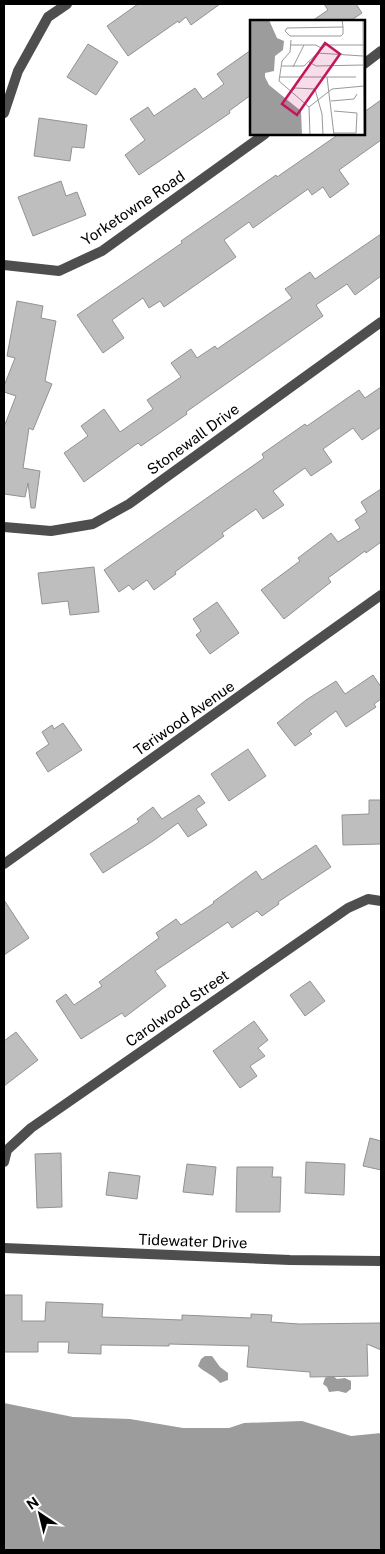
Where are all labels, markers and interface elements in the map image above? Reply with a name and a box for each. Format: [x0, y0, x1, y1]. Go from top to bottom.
inset map [250, 20, 365, 135]
street label: Yorketowne Road [78, 167, 188, 249]
street label: Stonewall Drive [144, 400, 242, 478]
street label: Teriwood Avenue [131, 677, 237, 759]
street label: Carolwood Street [122, 966, 232, 1050]
street label: Tidewater Drive [138, 1231, 248, 1251]
north arrow [15, 1489, 65, 1539]
text: N [23, 1494, 42, 1513]

